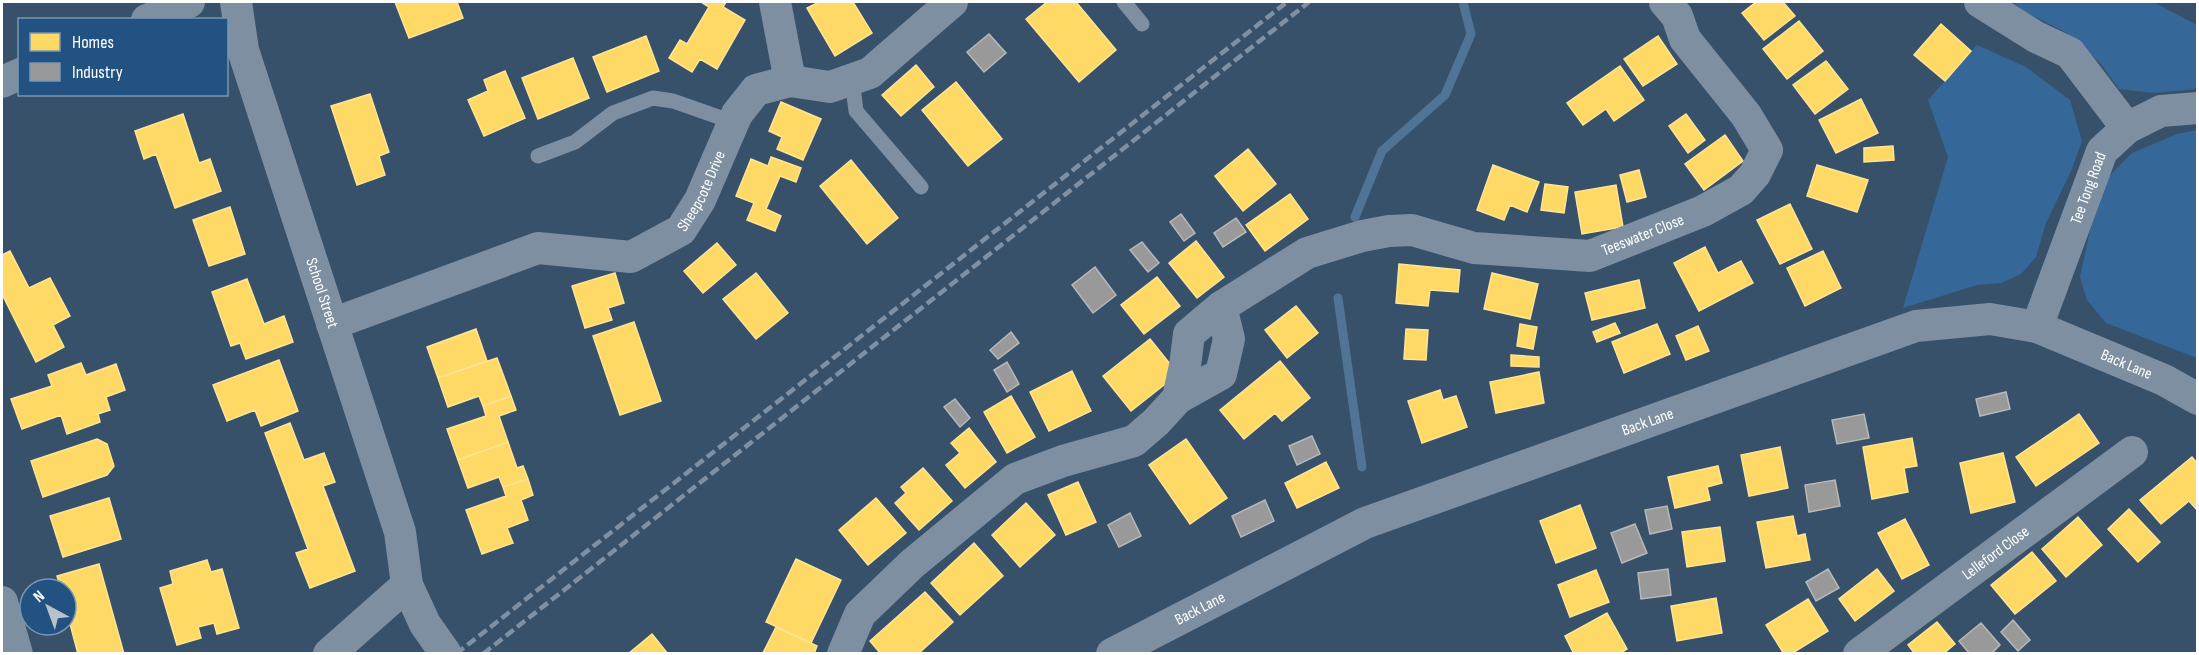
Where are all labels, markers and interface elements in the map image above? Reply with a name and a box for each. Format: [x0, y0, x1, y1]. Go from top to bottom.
legend [18, 18, 228, 96]
text: Homes [72, 32, 114, 53]
text: Industry [72, 62, 123, 83]
street label: Sheepcote Drive [673, 148, 730, 235]
street label: Tee Tong Road [2066, 149, 2110, 227]
street label: Teeswater Close [1599, 210, 1687, 260]
street label: School Street [302, 255, 342, 331]
street label: Back Lane [2098, 345, 2155, 383]
street label: Back Lane [1619, 404, 1676, 440]
street label: Lelleford Close [1958, 522, 2033, 584]
north arrow [18, 577, 78, 637]
text: N [30, 587, 49, 607]
street label: Back Lane [1172, 588, 1228, 629]

